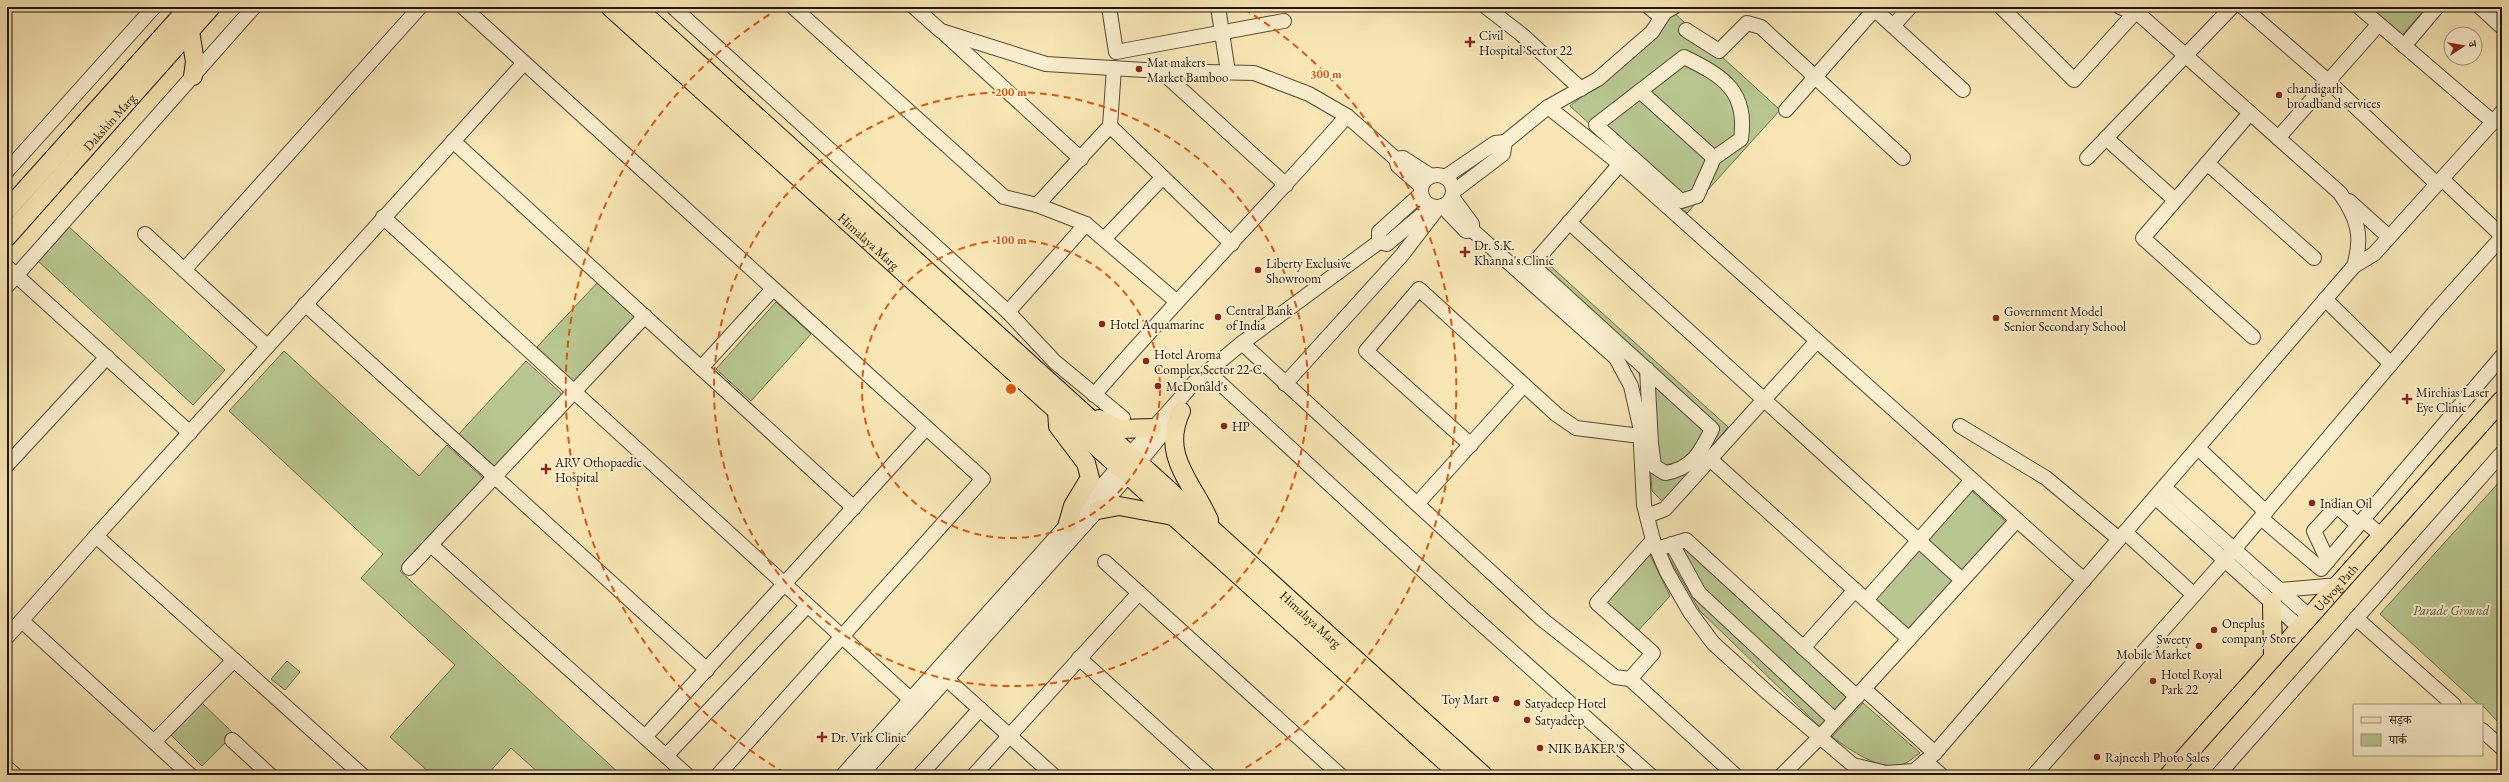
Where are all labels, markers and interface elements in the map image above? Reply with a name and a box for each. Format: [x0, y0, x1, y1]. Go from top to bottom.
north arrow [2443, 26, 2483, 66]
place label: Civil Hospital-Sector 22 [1479, 27, 1573, 59]
marker: Civil Hospital-Sector 22 [1464, 36, 1476, 48]
text: उ [2465, 39, 2481, 49]
place label: Mat makers Market Bamboo [1147, 54, 1228, 86]
marker: Mat makers Market Bamboo [1134, 64, 1144, 74]
text: 300 m [1310, 66, 1342, 82]
place label: chandigarh broadband services [2287, 80, 2380, 112]
text: 200 m [995, 84, 1027, 100]
street label: Dakshin Marg [80, 90, 140, 154]
marker: chandigarh broadband services [2274, 90, 2284, 100]
street label: Himalaya Marg [834, 209, 903, 274]
text: 100 m [995, 232, 1027, 248]
place label: Dr. S.K. Khanna's Clinic [1474, 237, 1554, 269]
marker: Dr. S.K. Khanna's Clinic [1459, 246, 1471, 258]
place label: Liberty Exclusive Showroom [1266, 255, 1351, 287]
marker: Liberty Exclusive Showroom [1253, 265, 1263, 275]
place label: Central Bank of India [1226, 302, 1293, 334]
place label: Government Model Senior Secondary School [2004, 303, 2126, 335]
marker: Central Bank of India [1213, 312, 1223, 322]
marker: Government Model Senior Secondary School [1991, 313, 2001, 323]
place label: Hotel Aquamarine [1110, 316, 1204, 333]
marker: Hotel Aquamarine [1097, 319, 1107, 329]
place label: Hotel Aroma Complex,Sector 22-C [1154, 346, 1262, 378]
marker: Hotel Aroma Complex,Sector 22-C [1141, 356, 1151, 366]
place label: McDonald's [1166, 378, 1228, 395]
marker: McDonald's [1153, 381, 1163, 391]
centre of rings [1004, 382, 1018, 396]
place label: Mirchias Laser Eye Clinic [2416, 384, 2489, 416]
marker: Mirchias Laser Eye Clinic [2401, 393, 2413, 405]
place label: HP [1232, 418, 1250, 435]
marker: HP [1219, 421, 1229, 431]
place label: ARV Othopaedic Hospital [554, 454, 642, 486]
marker: ARV Othopaedic Hospital [540, 463, 552, 475]
place label: Indian Oil [2320, 495, 2372, 512]
marker: Indian Oil [2307, 498, 2317, 508]
street label: Udyog Path [2310, 560, 2362, 615]
street label: Himalaya Marg [1276, 587, 1345, 652]
park label: Parade Ground [2413, 602, 2489, 619]
place label: Oneplus company Store [2222, 615, 2296, 647]
marker: Oneplus company Store [2209, 625, 2219, 635]
place label: Sweety Mobile Market [2116, 631, 2191, 663]
marker: Sweety Mobile Market [2194, 641, 2204, 651]
place label: Hotel Royal Park 22 [2161, 666, 2222, 698]
marker: Hotel Royal Park 22 [2148, 676, 2158, 686]
place label: Toy Mart [1441, 691, 1488, 708]
marker: Toy Mart [1491, 694, 1501, 704]
place label: Satyadeep Hotel [1525, 695, 1606, 712]
marker: Satyadeep Hotel [1512, 698, 1522, 708]
legend [2353, 704, 2483, 756]
place label: Satyadeep [1535, 712, 1585, 729]
text: सड़क [2388, 712, 2413, 728]
marker: Satyadeep [1522, 715, 1532, 725]
place label: Dr. Virk Clinic [831, 729, 906, 746]
marker: Dr. Virk Clinic [816, 731, 828, 743]
text: पार्क [2388, 732, 2408, 748]
place label: NIK BAKER'S [1548, 740, 1625, 757]
marker: NIK BAKER'S [1535, 743, 1545, 753]
place label: Rajneesh Photo Sales [2105, 749, 2210, 766]
marker: Rajneesh Photo Sales [2092, 752, 2102, 762]

